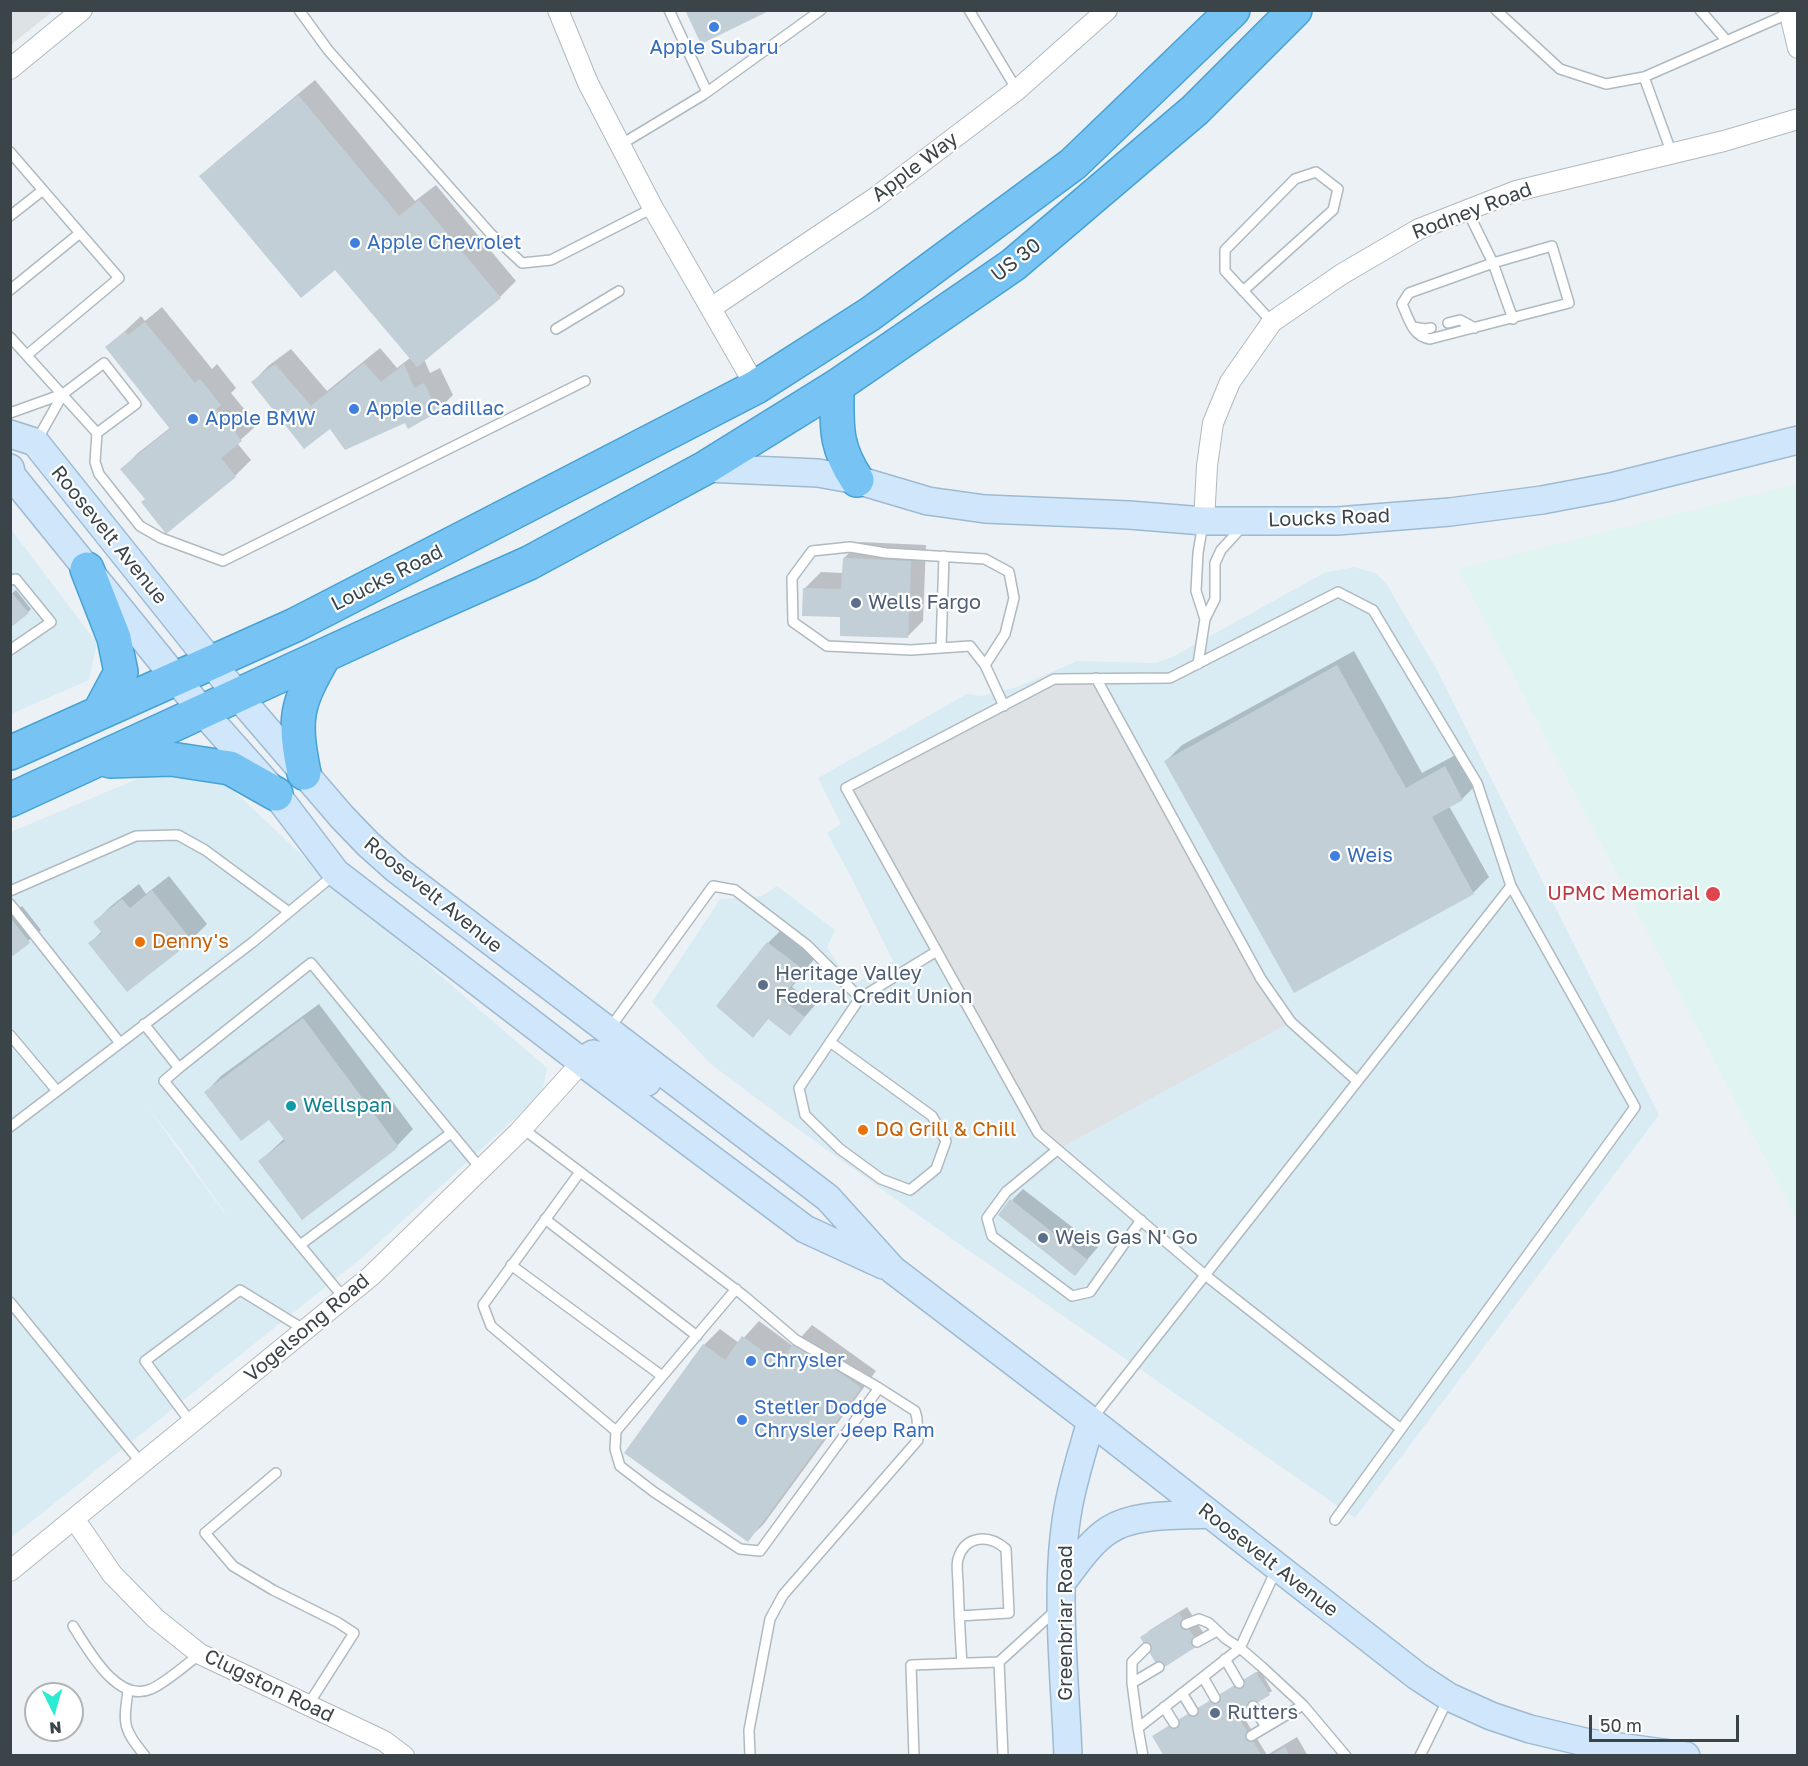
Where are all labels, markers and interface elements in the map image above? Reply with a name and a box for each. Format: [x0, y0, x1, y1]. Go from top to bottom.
marker: Apple Subaru [707, 20, 721, 34]
place label: Apple Subaru [649, 36, 779, 60]
street label: Apple Way [867, 127, 963, 207]
street label: Rodney Road [1409, 177, 1535, 245]
place label: Apple Chevrolet [367, 231, 521, 255]
street label: US 30 [986, 233, 1046, 287]
marker: Apple Chevrolet [348, 236, 362, 250]
place label: Apple Cadillac [366, 397, 504, 421]
marker: Apple Cadillac [347, 402, 361, 416]
place label: Apple BMW [205, 407, 316, 431]
marker: Apple BMW [186, 412, 200, 426]
street label: Roosevelt Avenue [46, 461, 172, 609]
street label: Loucks Road [1268, 504, 1390, 532]
street label: Loucks Road [327, 540, 447, 616]
place label: Wells Fargo [868, 591, 981, 615]
marker: Wells Fargo [849, 596, 863, 610]
street label: Roosevelt Avenue [359, 832, 507, 958]
place label: Weis [1347, 844, 1393, 868]
marker: Weis [1328, 849, 1342, 863]
place label: UPMC Memorial [1547, 882, 1700, 906]
marker: UPMC Memorial [1704, 885, 1722, 903]
place label: Denny's [152, 930, 229, 954]
marker: Denny's [133, 935, 147, 949]
place label: Heritage Valley Federal Credit Union [775, 962, 973, 1009]
marker: Heritage Valley Federal Credit Union [756, 978, 770, 992]
place label: Wellspan [303, 1094, 392, 1118]
marker: Wellspan [284, 1099, 298, 1113]
place label: DQ Grill & Chill [875, 1118, 1016, 1142]
marker: DQ Grill & Chill [856, 1123, 870, 1137]
place label: Weis Gas N' Go [1055, 1226, 1198, 1250]
marker: Weis Gas N' Go [1036, 1231, 1050, 1245]
street label: Vogelsong Road [240, 1269, 374, 1387]
place label: Chrysler [763, 1349, 845, 1373]
marker: Chrysler [744, 1354, 758, 1368]
place label: Stetler Dodge Chrysler Jeep Ram [754, 1396, 935, 1443]
marker: Stetler Dodge Chrysler Jeep Ram [735, 1413, 749, 1427]
street label: Roosevelt Avenue [1193, 1498, 1343, 1622]
street label: Greenbriar Road [1054, 1545, 1078, 1701]
street label: Clugston Road [200, 1644, 338, 1728]
north arrow [24, 1682, 84, 1742]
place label: Rutters [1227, 1701, 1298, 1725]
scale bar [1592, 1703, 1742, 1741]
marker: Rutters [1208, 1706, 1222, 1720]
text: 50 m [1600, 1714, 1642, 1736]
text: N [48, 1717, 62, 1738]

